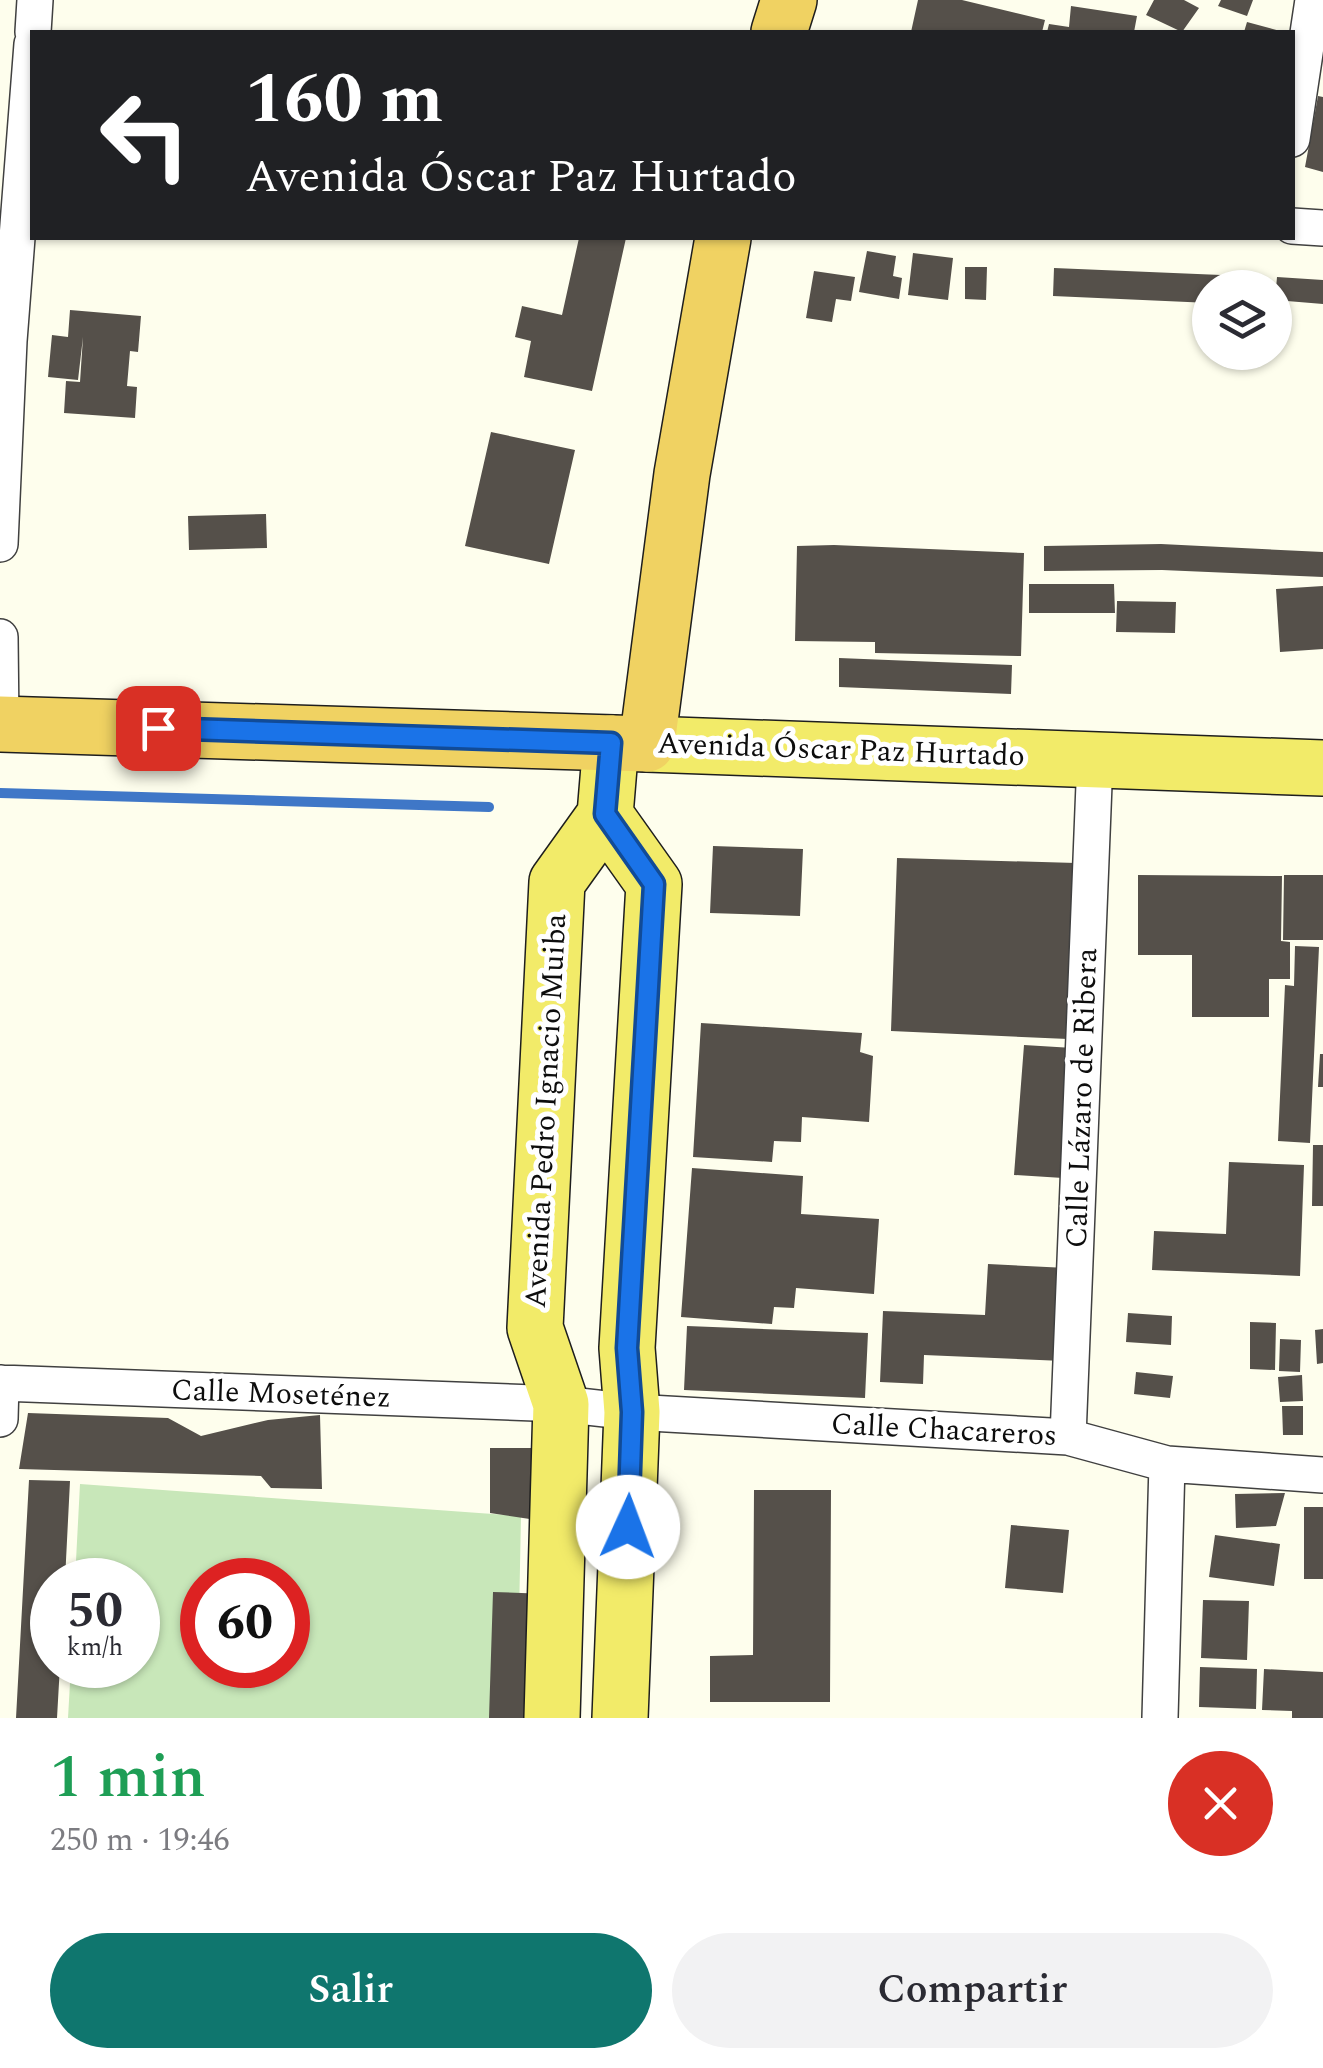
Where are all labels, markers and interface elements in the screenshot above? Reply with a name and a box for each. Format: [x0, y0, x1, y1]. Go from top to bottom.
text: 160 m [245, 47, 443, 153]
icon: left [80, 70, 210, 200]
text: Avenida Óscar Paz Hurtado [245, 143, 796, 212]
map controls [1192, 270, 1292, 370]
button: layers [1192, 270, 1292, 370]
pin [116, 686, 201, 771]
icon: arrive [131, 701, 186, 756]
street label: Avenida Óscar Paz Hurtado [656, 721, 1026, 779]
street label: Avenida Pedro Ignacio Muiba [513, 912, 579, 1310]
street label: Calle Lázaro de Ribera [1054, 947, 1110, 1249]
street label: Calle Moseténez [170, 1367, 392, 1421]
street label: Calle Chacareros [830, 1401, 1058, 1459]
position arrow [576, 1475, 680, 1579]
speed limit sign: 60 [180, 1558, 310, 1688]
text: 50 [67, 1573, 123, 1649]
text: km/h [67, 1629, 123, 1667]
text: 1 min [50, 1732, 206, 1824]
button: close [1168, 1751, 1273, 1856]
text: 250 m · 19:46 [50, 1816, 230, 1865]
button: Salir [50, 1933, 652, 2048]
button: Compartir [672, 1933, 1273, 2048]

